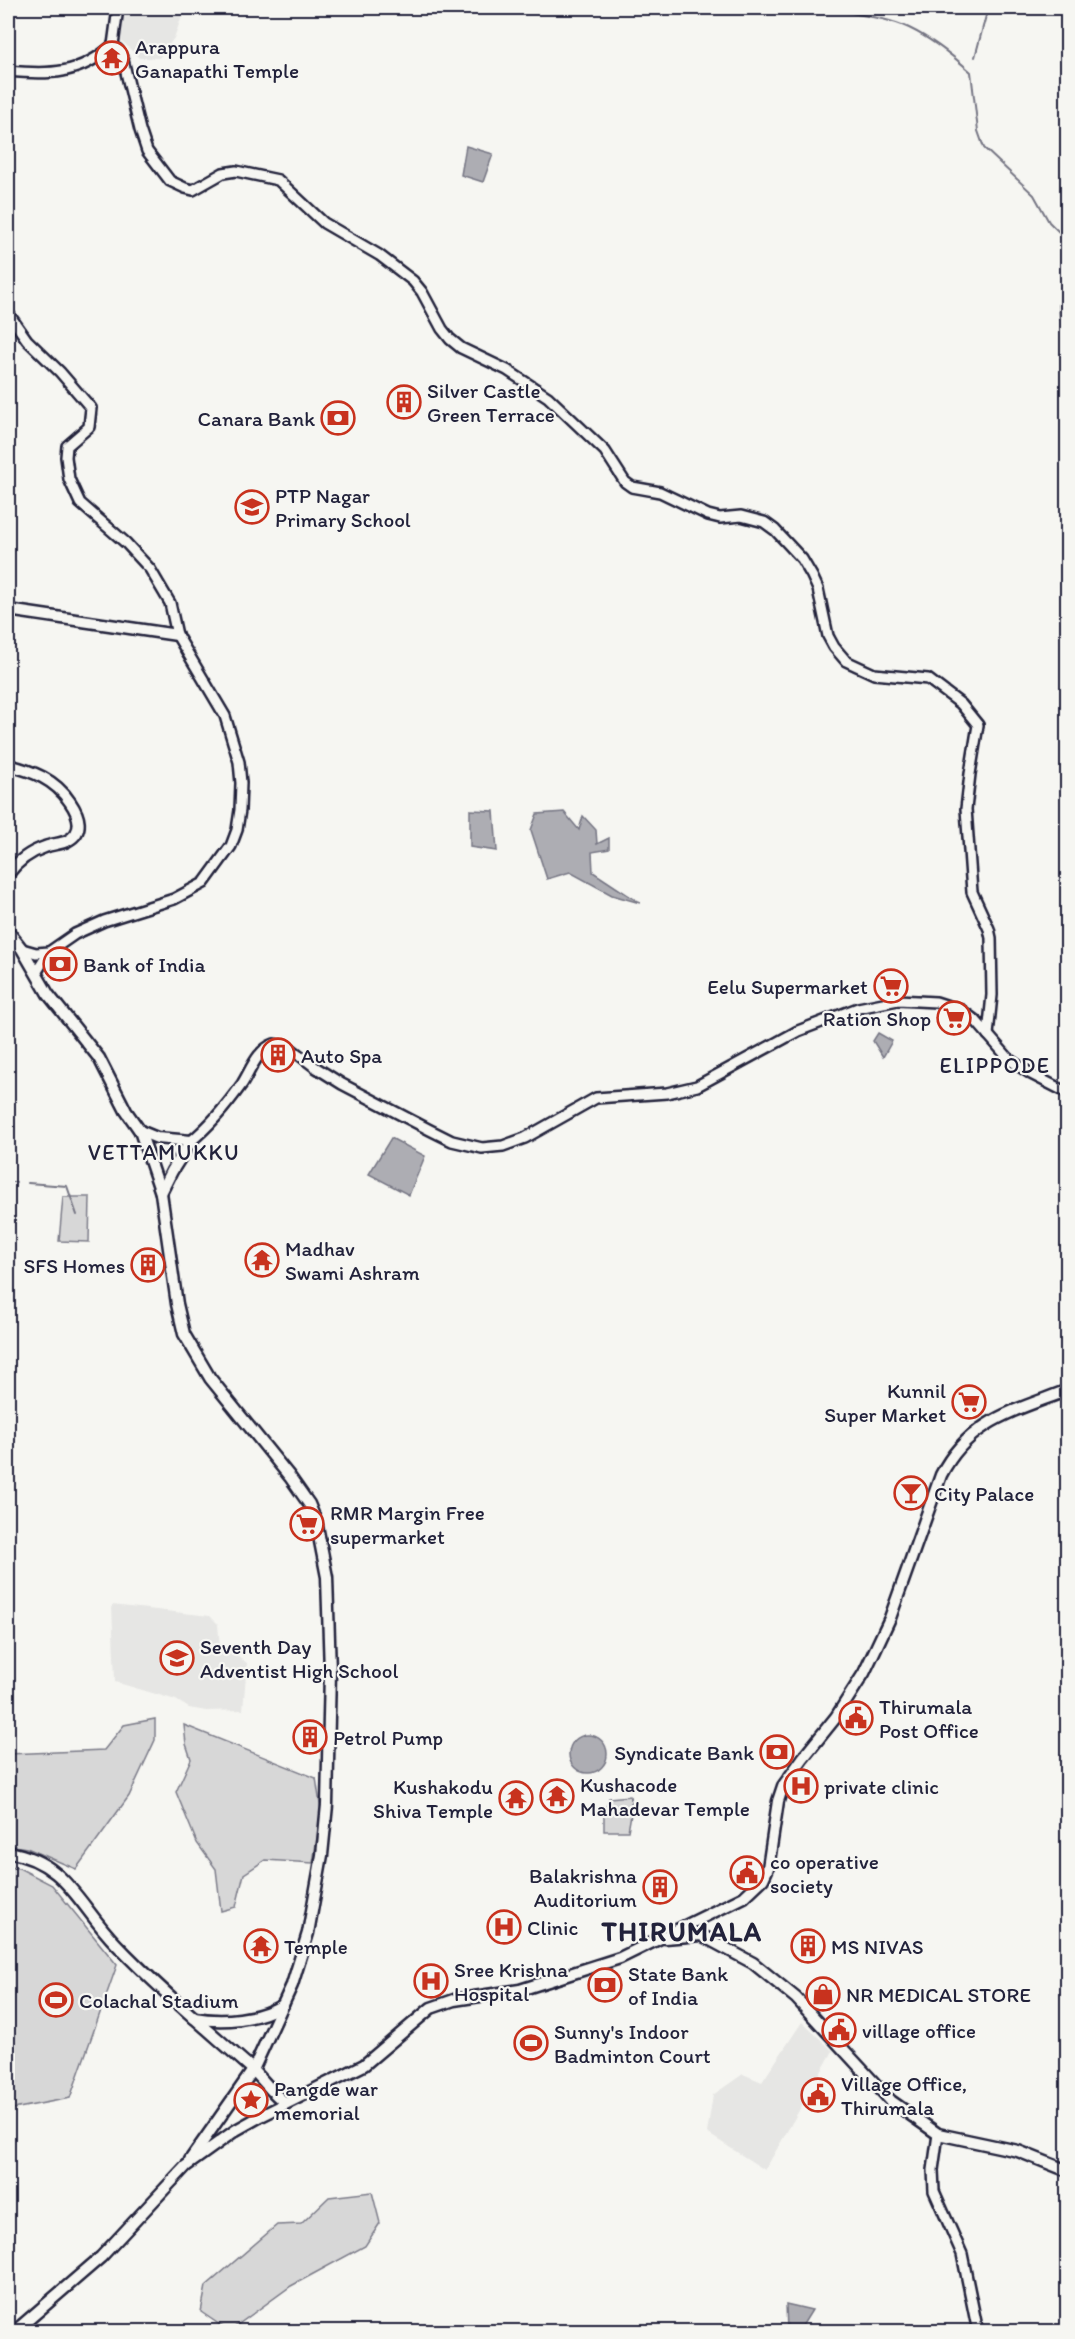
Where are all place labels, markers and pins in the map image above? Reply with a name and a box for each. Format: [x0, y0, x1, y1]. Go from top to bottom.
place label: Arappura Ganapathi Temple [135, 34, 299, 83]
temple icon: Arappura Ganapathi Temple [94, 40, 130, 76]
place label: Silver Castle Green Terrace [427, 378, 555, 427]
building icon: Silver Castle Green Terrace [386, 384, 422, 420]
bank icon: Canara Bank [320, 400, 356, 436]
place label: Canara Bank [198, 406, 315, 431]
place label: PTP Nagar Primary School [275, 483, 411, 532]
school or university icon: PTP Nagar Primary School [234, 489, 270, 525]
bank icon: Bank of India [42, 946, 78, 982]
place label: Bank of India [83, 952, 205, 977]
supermarket icon: Eelu Supermarket [873, 968, 909, 1004]
place label: Eelu Supermarket [707, 974, 868, 999]
supermarket icon: Ration Shop [936, 1000, 972, 1036]
place label: Ration Shop [823, 1006, 931, 1031]
building icon: Auto Spa [260, 1037, 296, 1073]
place label: Auto Spa [301, 1043, 382, 1068]
place label: Madhav Swami Ashram [285, 1236, 420, 1285]
temple icon: Madhav Swami Ashram [244, 1242, 280, 1278]
building icon: SFS Homes [130, 1247, 166, 1283]
place label: SFS Homes [24, 1253, 125, 1278]
place label: Kunnil Super Market [824, 1378, 946, 1427]
supermarket icon: Kunnil Super Market [951, 1384, 987, 1420]
bar icon: City Palace [893, 1475, 929, 1511]
place label: City Palace [934, 1481, 1034, 1506]
place label: RMR Margin Free supermarket [330, 1500, 485, 1549]
supermarket icon: RMR Margin Free supermarket [289, 1506, 325, 1542]
place label: Seventh Day Adventist High School [200, 1634, 398, 1683]
school or university icon: Seventh Day Adventist High School [159, 1640, 195, 1676]
place label: Thirumala Post Office [879, 1694, 979, 1743]
public building icon: Thirumala Post Office [838, 1700, 874, 1736]
building icon: Petrol Pump [292, 1719, 328, 1755]
place label: Petrol Pump [333, 1725, 443, 1750]
bank icon: Syndicate Bank [759, 1734, 795, 1770]
place label: Syndicate Bank [614, 1740, 754, 1765]
hospital icon: private clinic [783, 1768, 819, 1804]
place label: Kushacode Mahadevar Temple [580, 1772, 750, 1821]
place label: Kushakodu Shiva Temple [373, 1774, 493, 1823]
place label: private clinic [824, 1774, 939, 1799]
temple icon: Kushacode Mahadevar Temple [539, 1778, 575, 1814]
temple icon: Kushakodu Shiva Temple [498, 1780, 534, 1816]
place label: co operative society [770, 1849, 879, 1898]
public building icon: co operative society [729, 1855, 765, 1891]
place label: Balakrishna Auditorium [529, 1863, 637, 1912]
building icon: Balakrishna Auditorium [642, 1869, 678, 1905]
hospital icon: Clinic [486, 1909, 522, 1945]
place label: Clinic [527, 1915, 578, 1940]
temple icon: Temple [243, 1928, 279, 1964]
building icon: MS NIVAS [790, 1928, 826, 1964]
place label: Temple [284, 1934, 348, 1959]
place label: MS NIVAS [831, 1934, 924, 1959]
place label: Sree Krishna Hospital [454, 1957, 568, 2006]
place label: State Bank of India [628, 1961, 728, 2010]
hospital icon: Sree Krishna Hospital [413, 1963, 449, 1999]
bank icon: State Bank of India [587, 1967, 623, 2003]
shop icon: NR MEDICAL STORE [805, 1976, 841, 2012]
sports icon: Colachal Stadium [38, 1982, 74, 2018]
place label: NR MEDICAL STORE [846, 1982, 1031, 2007]
place label: Colachal Stadium [79, 1988, 239, 2013]
public building icon: village office [821, 2012, 857, 2048]
place label: village office [862, 2018, 976, 2043]
place label: Sunny's Indoor Badminton Court [554, 2019, 711, 2068]
sports icon: Sunny's Indoor Badminton Court [513, 2025, 549, 2061]
place label: Village Office, Thirumala [841, 2071, 967, 2120]
place label: Pangde war memorial [274, 2076, 378, 2125]
public building icon: Village Office, Thirumala [800, 2077, 836, 2113]
place icon: Pangde war memorial [233, 2082, 269, 2118]

